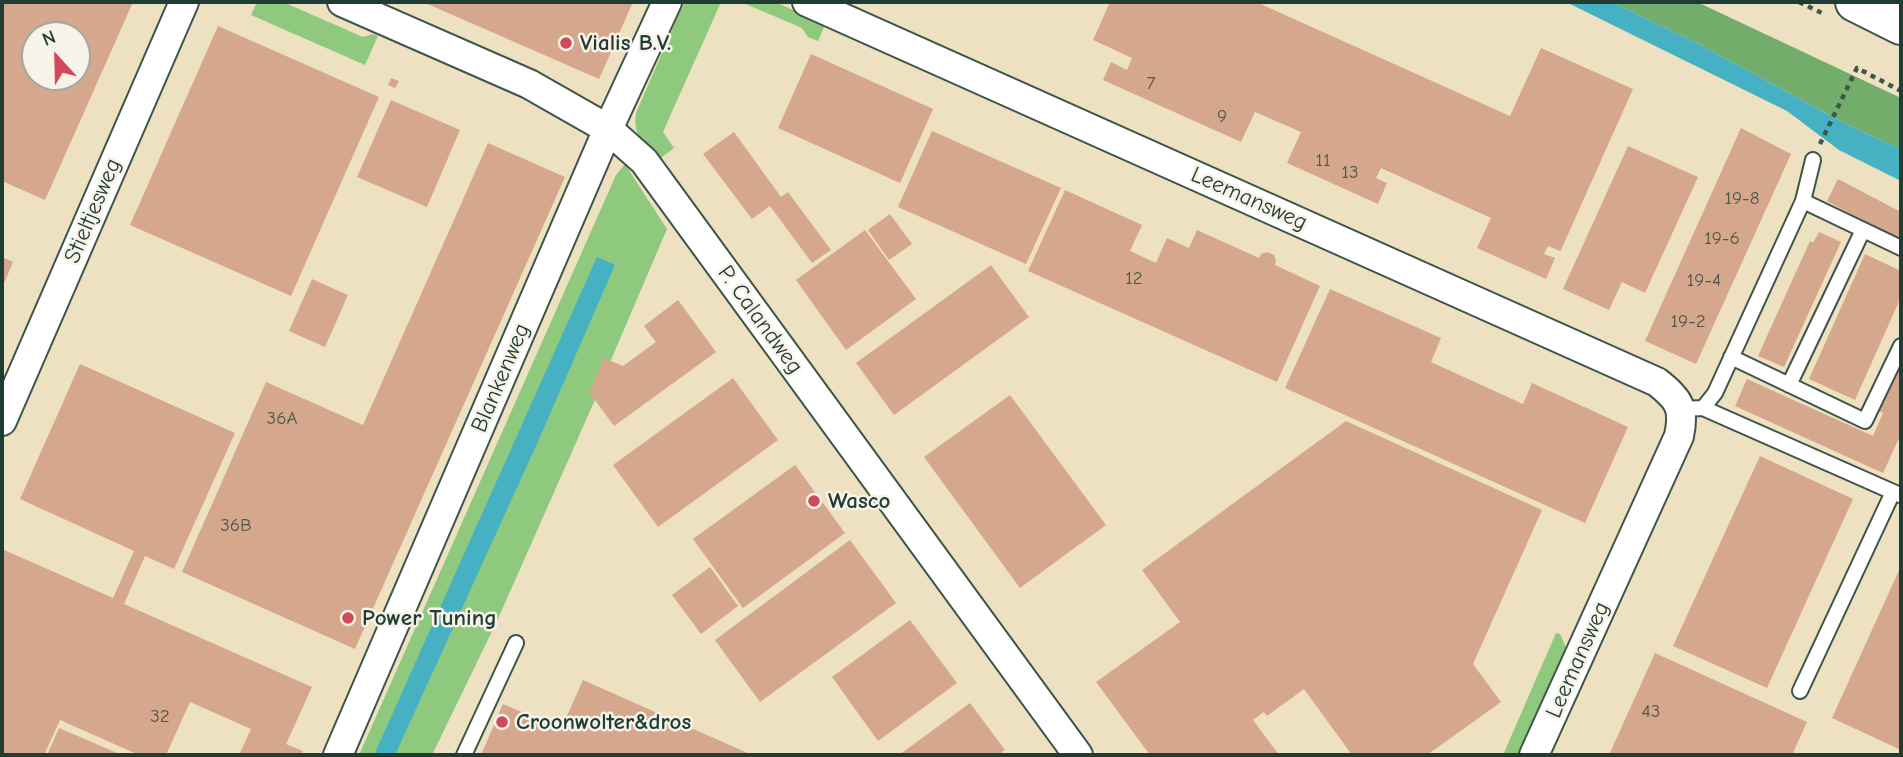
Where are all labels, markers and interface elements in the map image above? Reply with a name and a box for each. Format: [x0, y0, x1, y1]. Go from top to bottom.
north arrow [21, 21, 91, 91]
text: N [39, 26, 59, 51]
place label: Vialis B.V. [580, 29, 671, 57]
marker: Vialis B.V. [558, 35, 574, 51]
house number: 7 [1147, 73, 1155, 95]
house number: 9 [1217, 106, 1227, 128]
house number: 11 [1315, 150, 1331, 172]
street label: Stieltjesweg [59, 154, 127, 268]
street label: Leemansweg [1187, 161, 1311, 237]
house number: 13 [1341, 162, 1359, 184]
house number: 19-8 [1724, 188, 1760, 210]
house number: 19-6 [1704, 228, 1740, 250]
street label: P. Calandweg [711, 260, 809, 380]
house number: 12 [1125, 268, 1143, 290]
house number: 19-4 [1687, 270, 1721, 292]
house number: 19-2 [1670, 311, 1706, 333]
street label: Blankenweg [466, 319, 536, 437]
house number: 36A [267, 408, 297, 430]
place label: Wasco [828, 487, 891, 515]
marker: Wasco [806, 493, 822, 509]
house number: 36B [220, 515, 252, 537]
street label: Leemansweg [1540, 598, 1616, 722]
place label: Power Tuning [362, 604, 497, 632]
marker: Power Tuning [340, 610, 356, 626]
house number: 43 [1642, 701, 1660, 723]
house number: 32 [150, 706, 170, 728]
place label: Croonwolter&dros [516, 708, 691, 736]
marker: Croonwolter&dros [494, 714, 510, 730]

